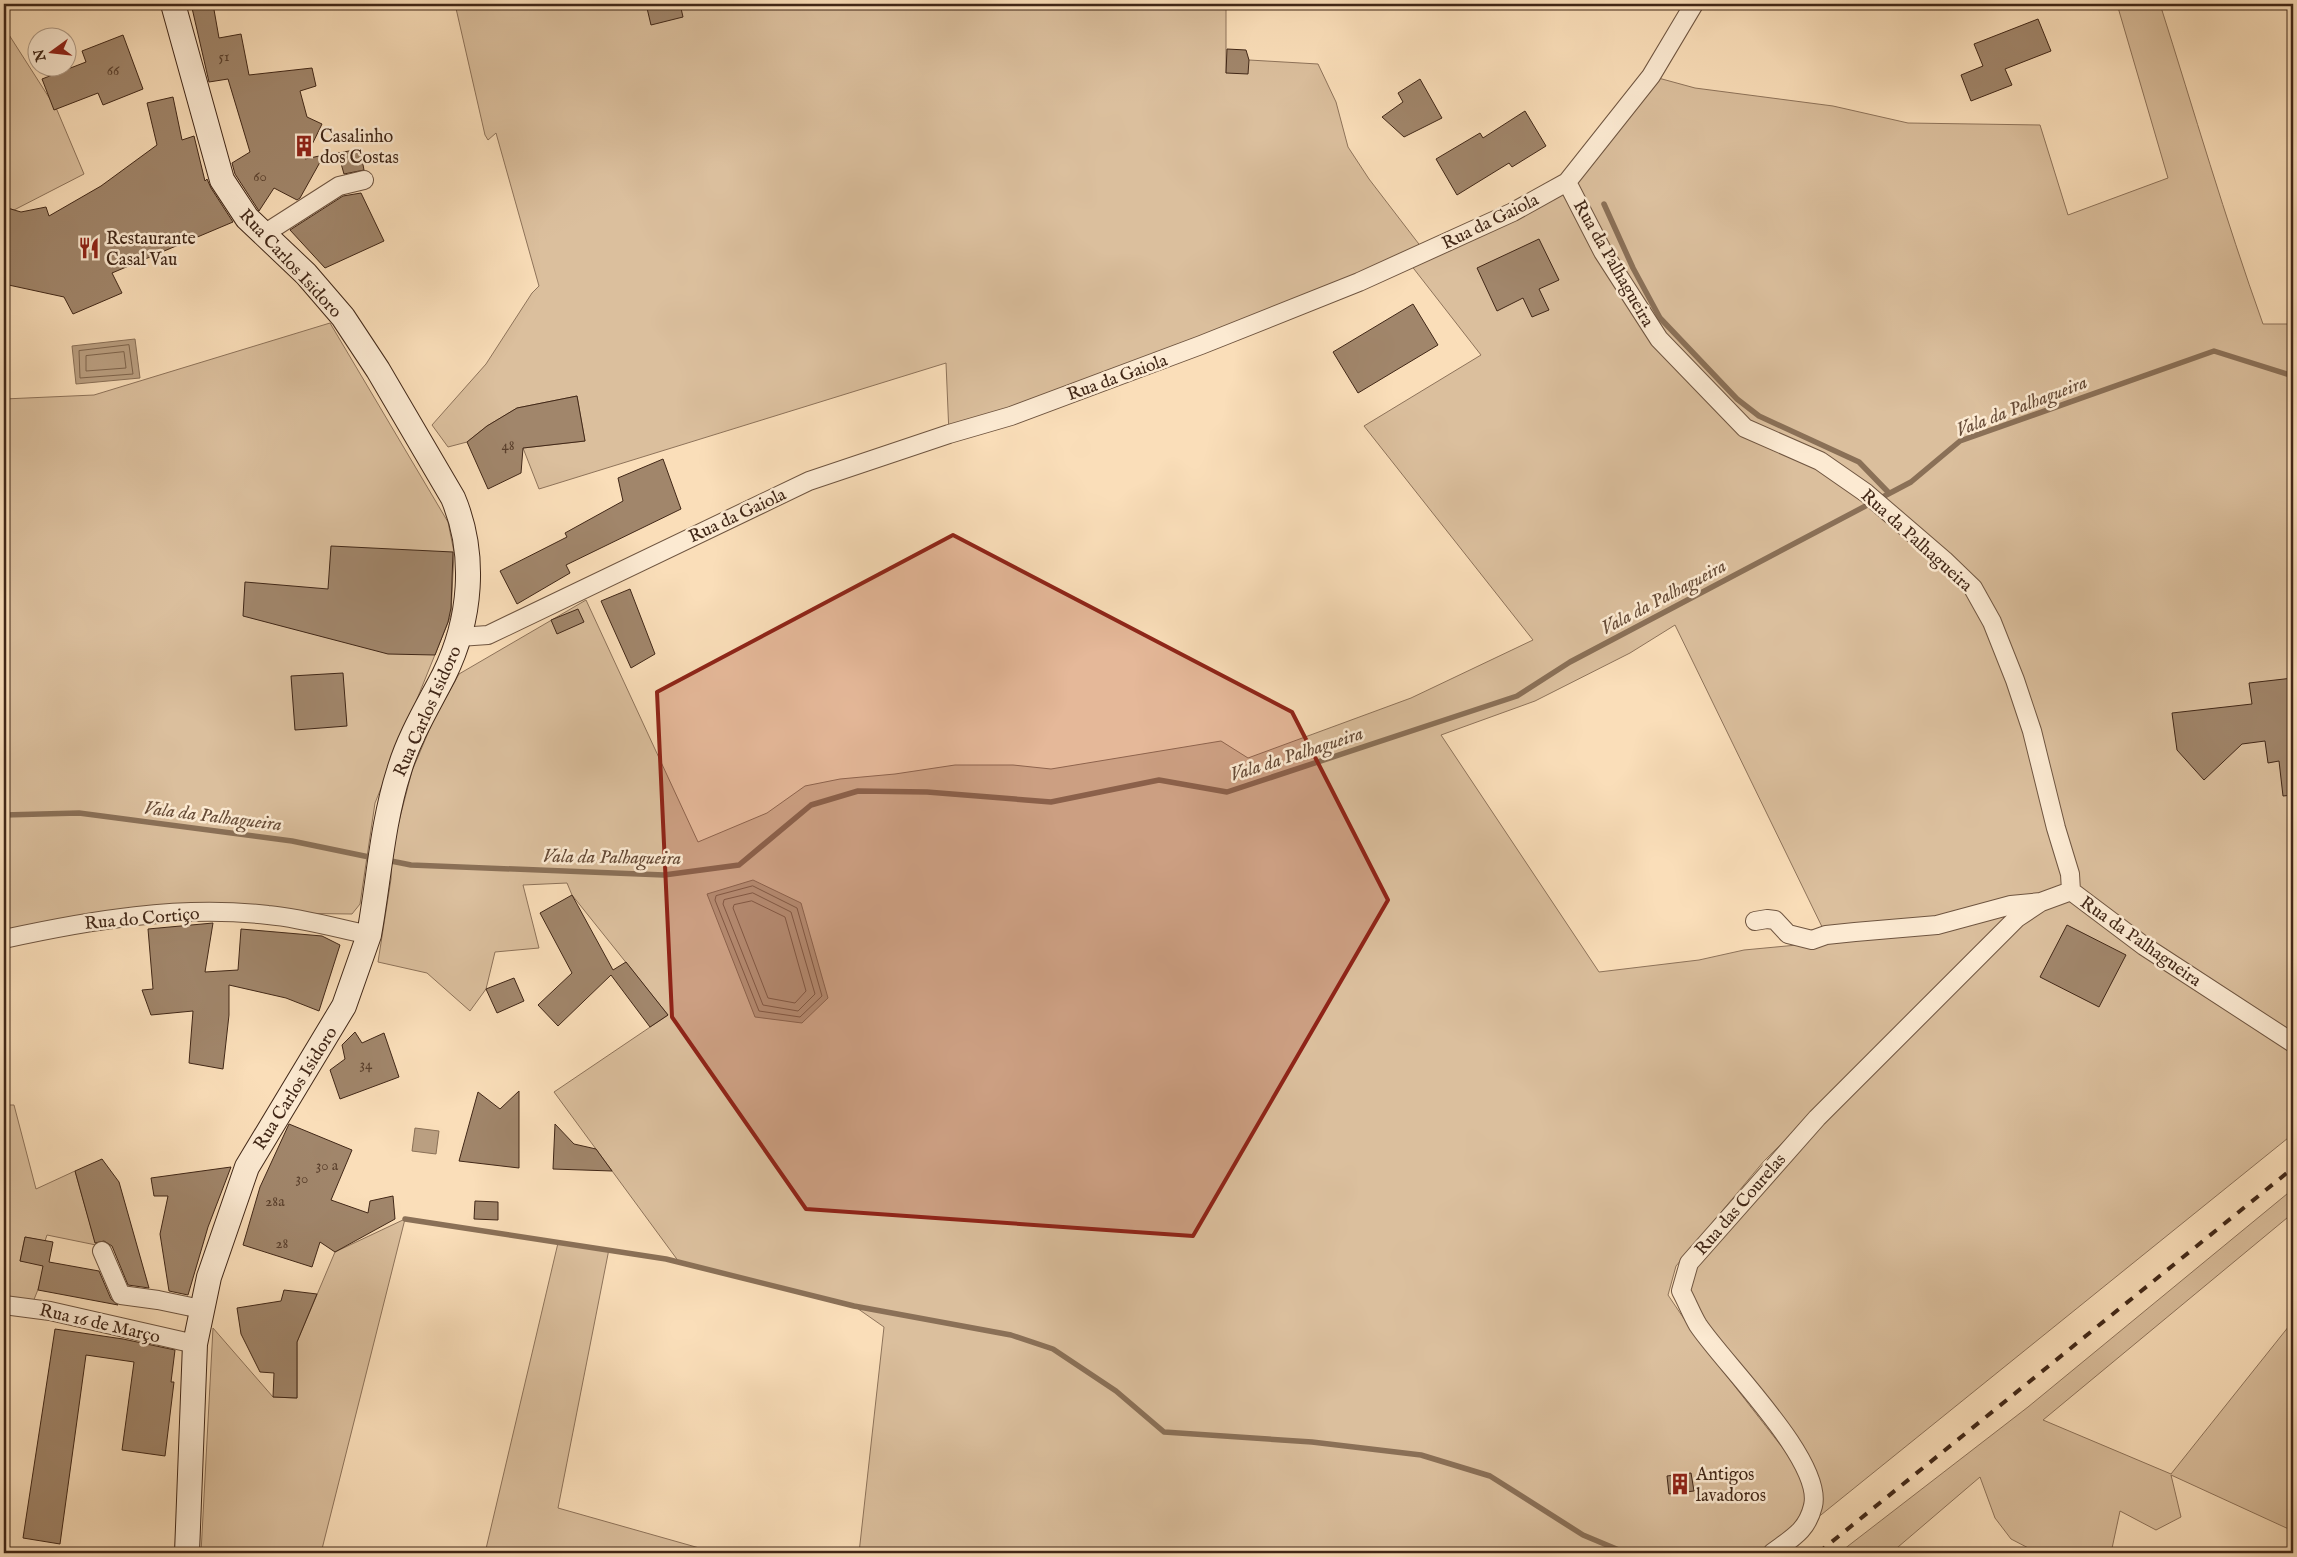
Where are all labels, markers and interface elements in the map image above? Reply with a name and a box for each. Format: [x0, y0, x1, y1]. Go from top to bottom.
north arrow [28, 28, 78, 78]
text: N [30, 47, 51, 64]
house number: 51 [218, 47, 230, 66]
house number: 66 [107, 61, 120, 80]
place label: Casalinho dos Costas [320, 126, 399, 170]
building icon: Casalinho dos Costas [291, 133, 317, 159]
house number: 60 [253, 167, 267, 186]
street label: Rua da Gaiola [1438, 189, 1543, 256]
street label: Rua da Palhagueira [1567, 196, 1658, 332]
street label: Rua Carlos Isidoro [233, 205, 347, 324]
place label: Restaurante Casal Vau [106, 228, 196, 272]
restaurant icon: Restaurante Casal Vau [76, 235, 102, 261]
street label: Rua da Gaiola [1064, 350, 1171, 407]
water label: Vala da Palhagueira [1953, 371, 2091, 443]
house number: 48 [501, 436, 515, 455]
street label: Rua da Gaiola [685, 484, 790, 549]
street label: Rua da Palhagueira [1855, 485, 1977, 598]
water label: Vala da Palhagueira [1597, 555, 1731, 641]
street label: Rua Carlos Isidoro [389, 642, 468, 781]
water label: Vala da Palhagueira [1227, 722, 1366, 788]
water label: Vala da Palhagueira [142, 797, 283, 837]
water label: Vala da Palhagueira [542, 845, 682, 871]
street label: Rua da Palhagueira [2075, 892, 2205, 993]
street label: Rua do Cortiço [84, 903, 201, 936]
street label: Rua Carlos Isidoro [249, 1023, 344, 1155]
house number: 34 [360, 1055, 373, 1074]
street label: Rua das Courelas [1690, 1149, 1792, 1261]
house number: 30 a [316, 1156, 339, 1175]
house number: 30 [296, 1169, 308, 1188]
house number: 28a [265, 1192, 285, 1211]
house number: 28 [276, 1234, 289, 1253]
street label: Rua 16 de Março [37, 1299, 163, 1350]
place label: Antigos lavadoros [1695, 1464, 1766, 1508]
building icon: Antigos lavadoros [1667, 1471, 1693, 1497]

